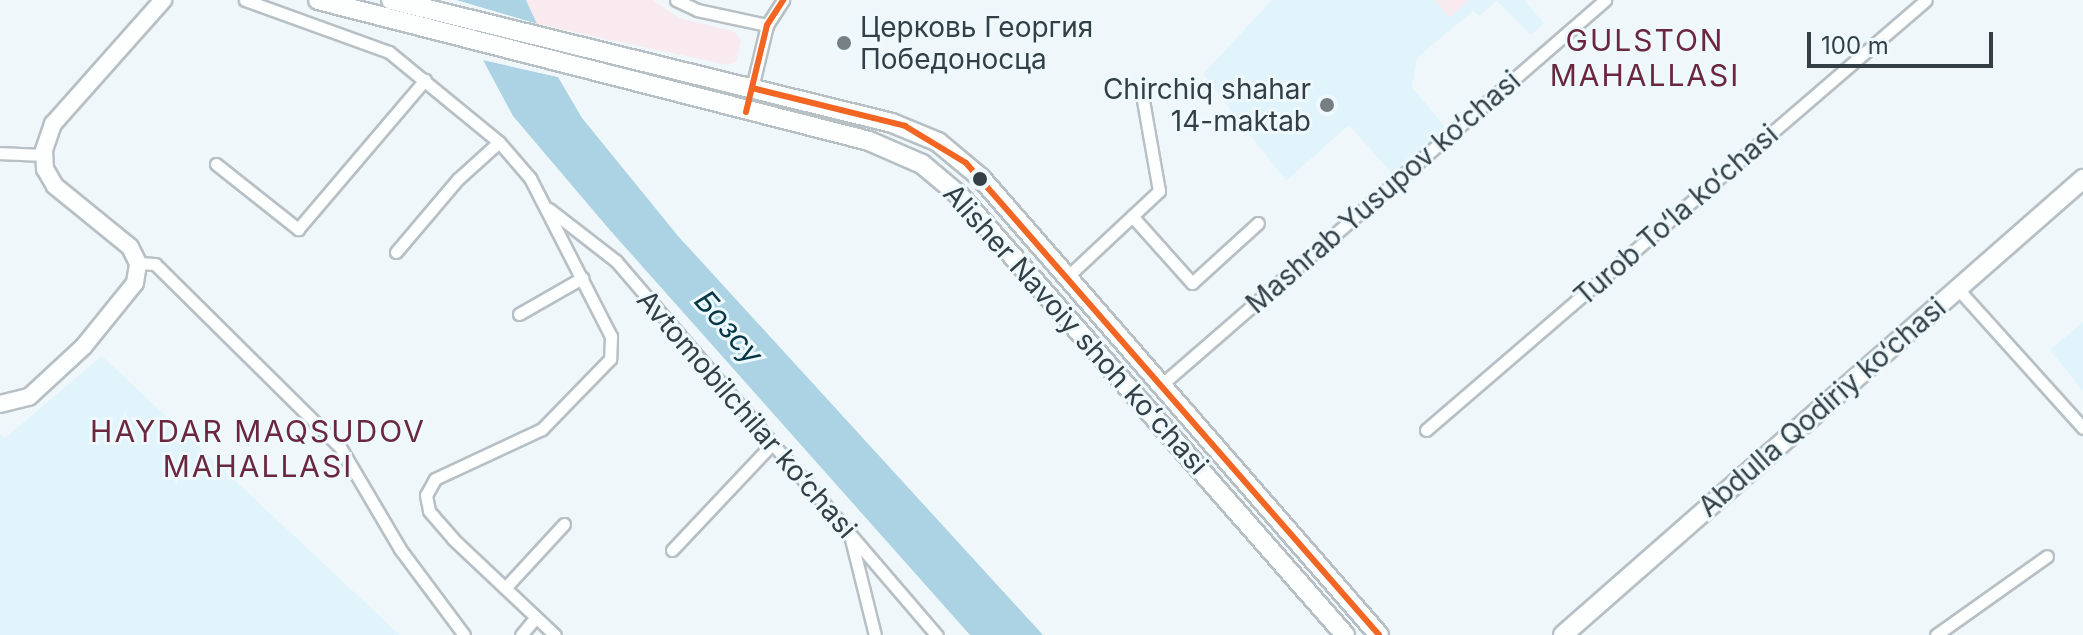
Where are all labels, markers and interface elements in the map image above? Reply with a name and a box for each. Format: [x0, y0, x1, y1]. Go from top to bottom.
place label: Церковь Георгия Победоносца [860, 10, 1093, 76]
scale bar [1811, 16, 1997, 66]
district label: GULSTON MAHALLASI [1550, 22, 1740, 92]
text: 100 m [1821, 31, 1889, 60]
marker: Церковь Георгия Победоносца [835, 34, 853, 52]
street label: Mashrab Yusupov ko‘chasi [1239, 64, 1527, 320]
place label: Chirchiq shahar 14-maktab [1103, 72, 1311, 138]
marker: Chirchiq shahar 14-maktab [1318, 96, 1336, 114]
street label: Turob To‘la ko‘chasi [1567, 117, 1785, 313]
unlabelled marker [972, 171, 988, 187]
street label: Alisher Navoiy shoh koʻchasi [937, 177, 1215, 481]
street label: Avtomobilchilar ko‘chasi [630, 283, 864, 545]
water label: Бозсу [687, 283, 771, 371]
street label: Abdulla Qodiriy ko‘chasi [1691, 290, 1953, 524]
district label: HAYDAR MAQSUDOV MAHALLASI [90, 413, 426, 484]

